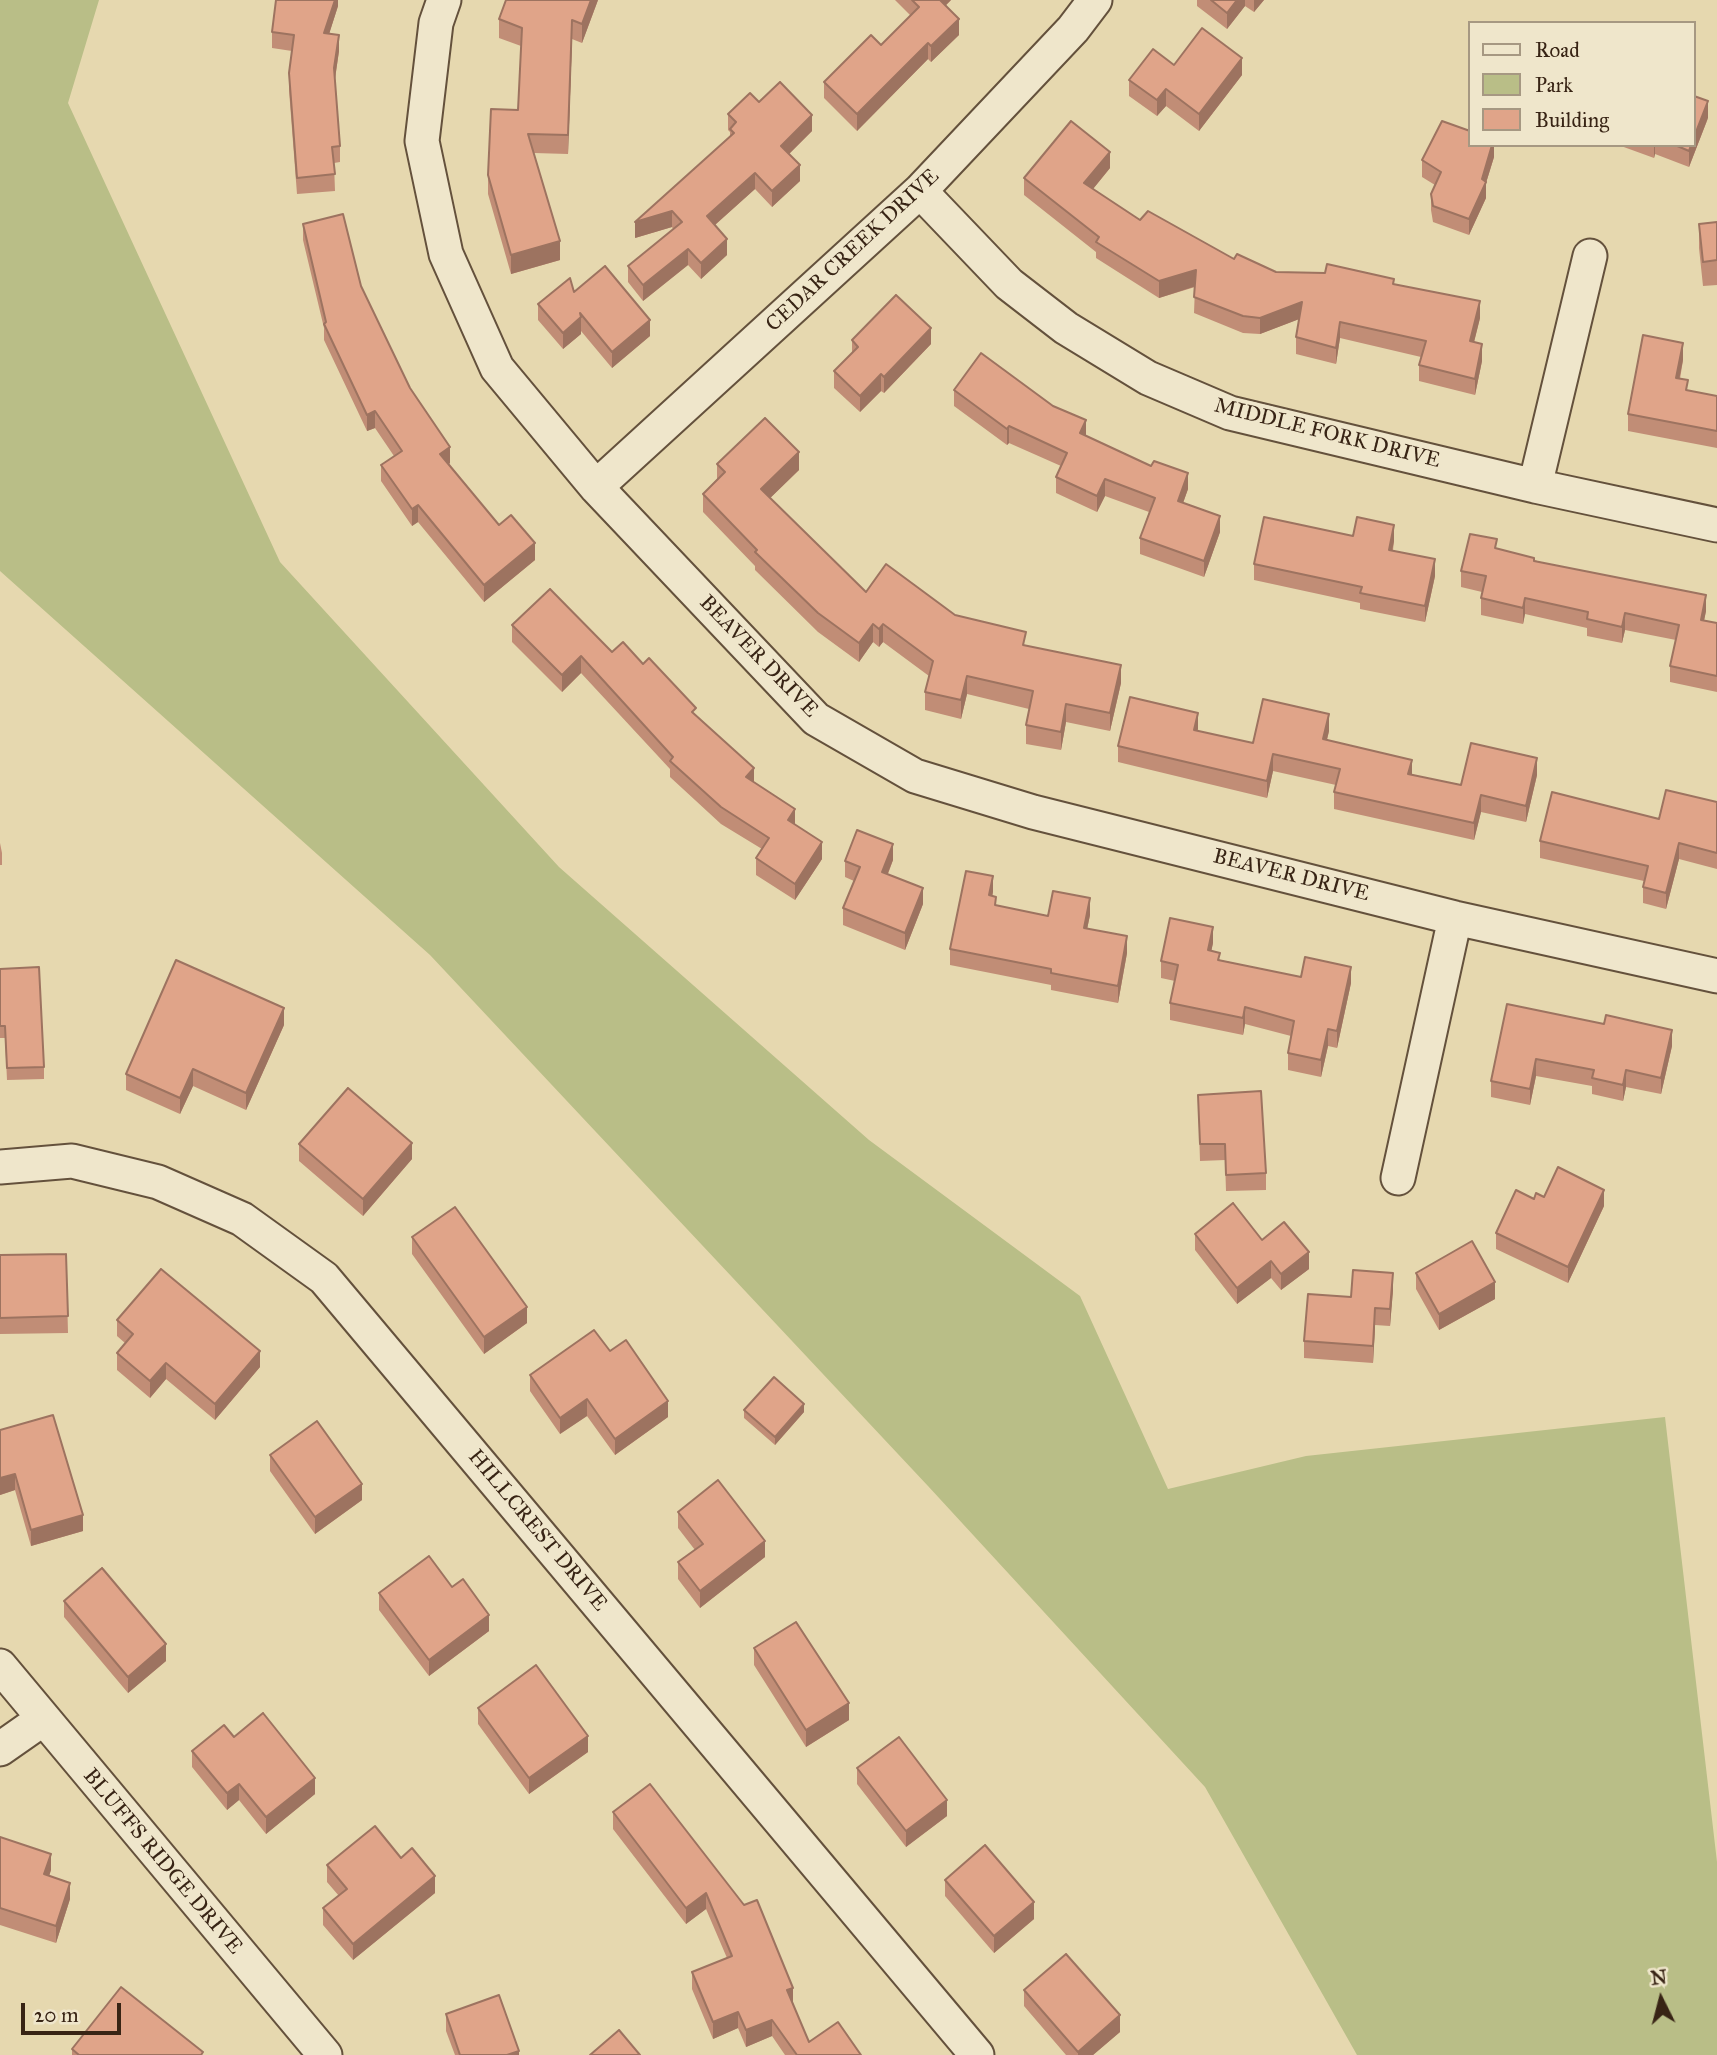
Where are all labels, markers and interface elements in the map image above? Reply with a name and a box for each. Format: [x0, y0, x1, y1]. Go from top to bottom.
legend [1468, 21, 1696, 147]
text: Road [1535, 37, 1580, 63]
text: Park [1535, 72, 1573, 98]
text: Building [1535, 107, 1609, 133]
street label: CEDAR CREEK DRIVE [761, 164, 945, 338]
street label: MIDDLE FORK DRIVE [1211, 394, 1443, 474]
street label: BEAVER DRIVE [693, 591, 823, 723]
street label: BEAVER DRIVE [1210, 844, 1372, 908]
street label: HILLCREST DRIVE [462, 1445, 612, 1617]
street label: BLUFFS RIDGE DRIVE [77, 1764, 247, 1960]
north arrow [1626, 1964, 1696, 2034]
text: N [1650, 1965, 1668, 1990]
scale bar [24, 1988, 124, 2032]
text: 20 m [34, 2002, 79, 2028]

